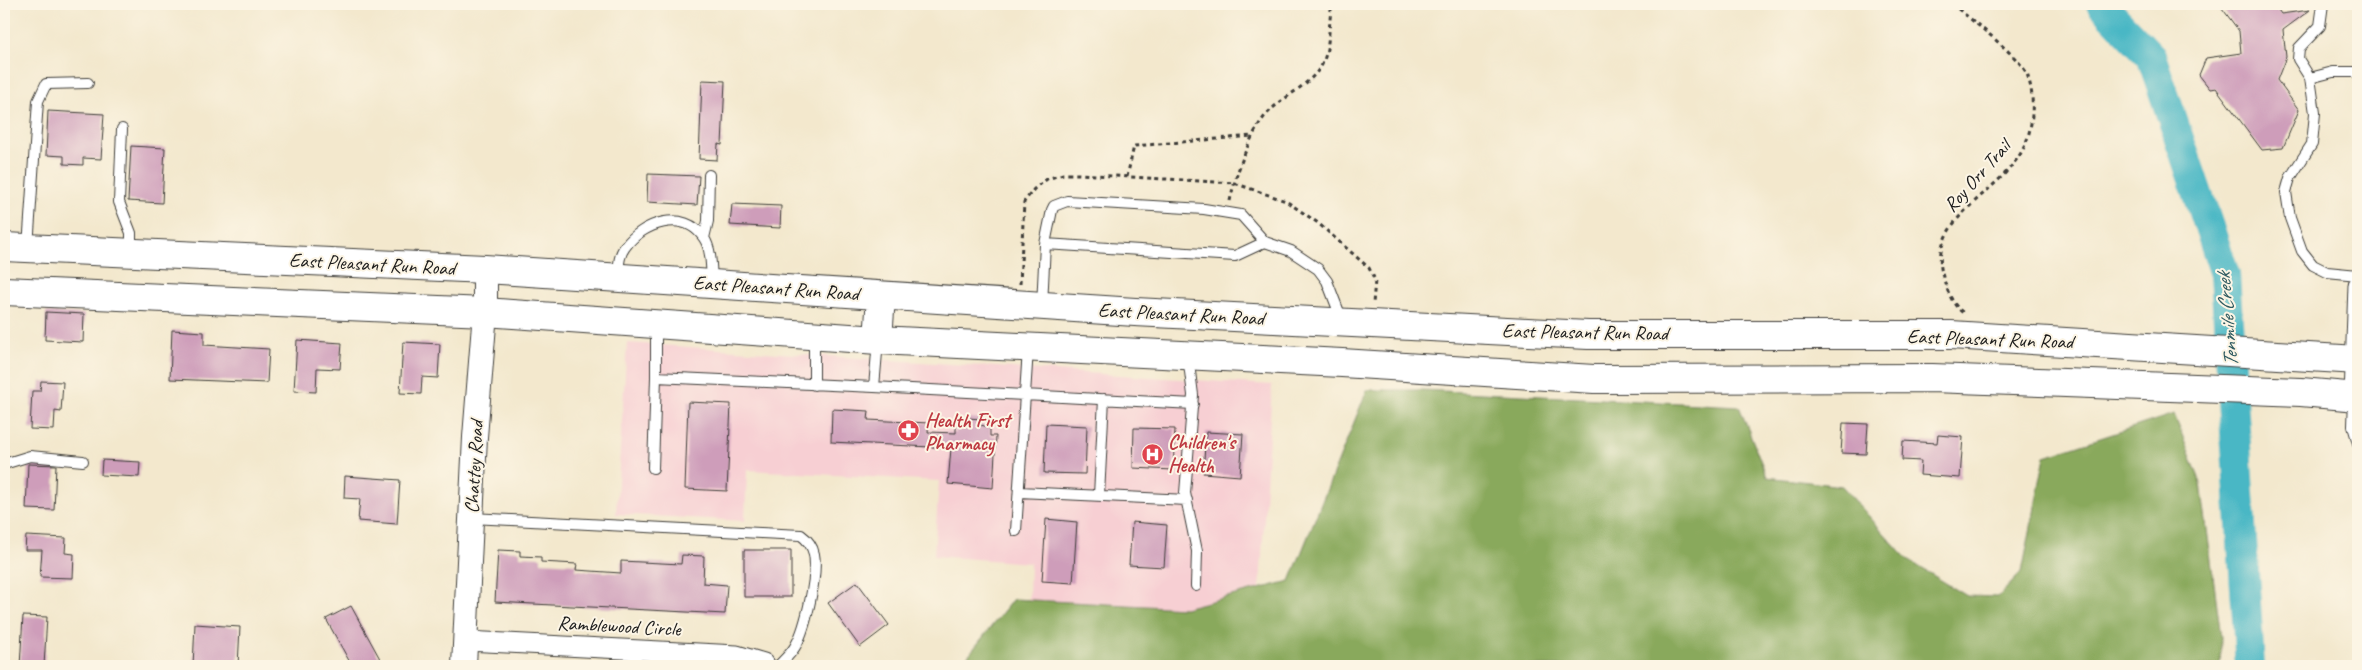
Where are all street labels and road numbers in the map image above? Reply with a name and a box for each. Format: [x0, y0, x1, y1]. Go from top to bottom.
street label: Roy Orr Trail [1938, 132, 2018, 217]
street label: East Pleasant Run Road [288, 247, 459, 281]
street label: East Pleasant Run Road [692, 270, 863, 306]
street label: East Pleasant Run Road [1097, 297, 1268, 331]
street label: East Pleasant Run Road [1502, 318, 1671, 346]
street label: East Pleasant Run Road [1907, 324, 2077, 355]
street label: Chattey Road [459, 417, 489, 514]
street label: Ramblewood Circle [557, 610, 683, 642]

